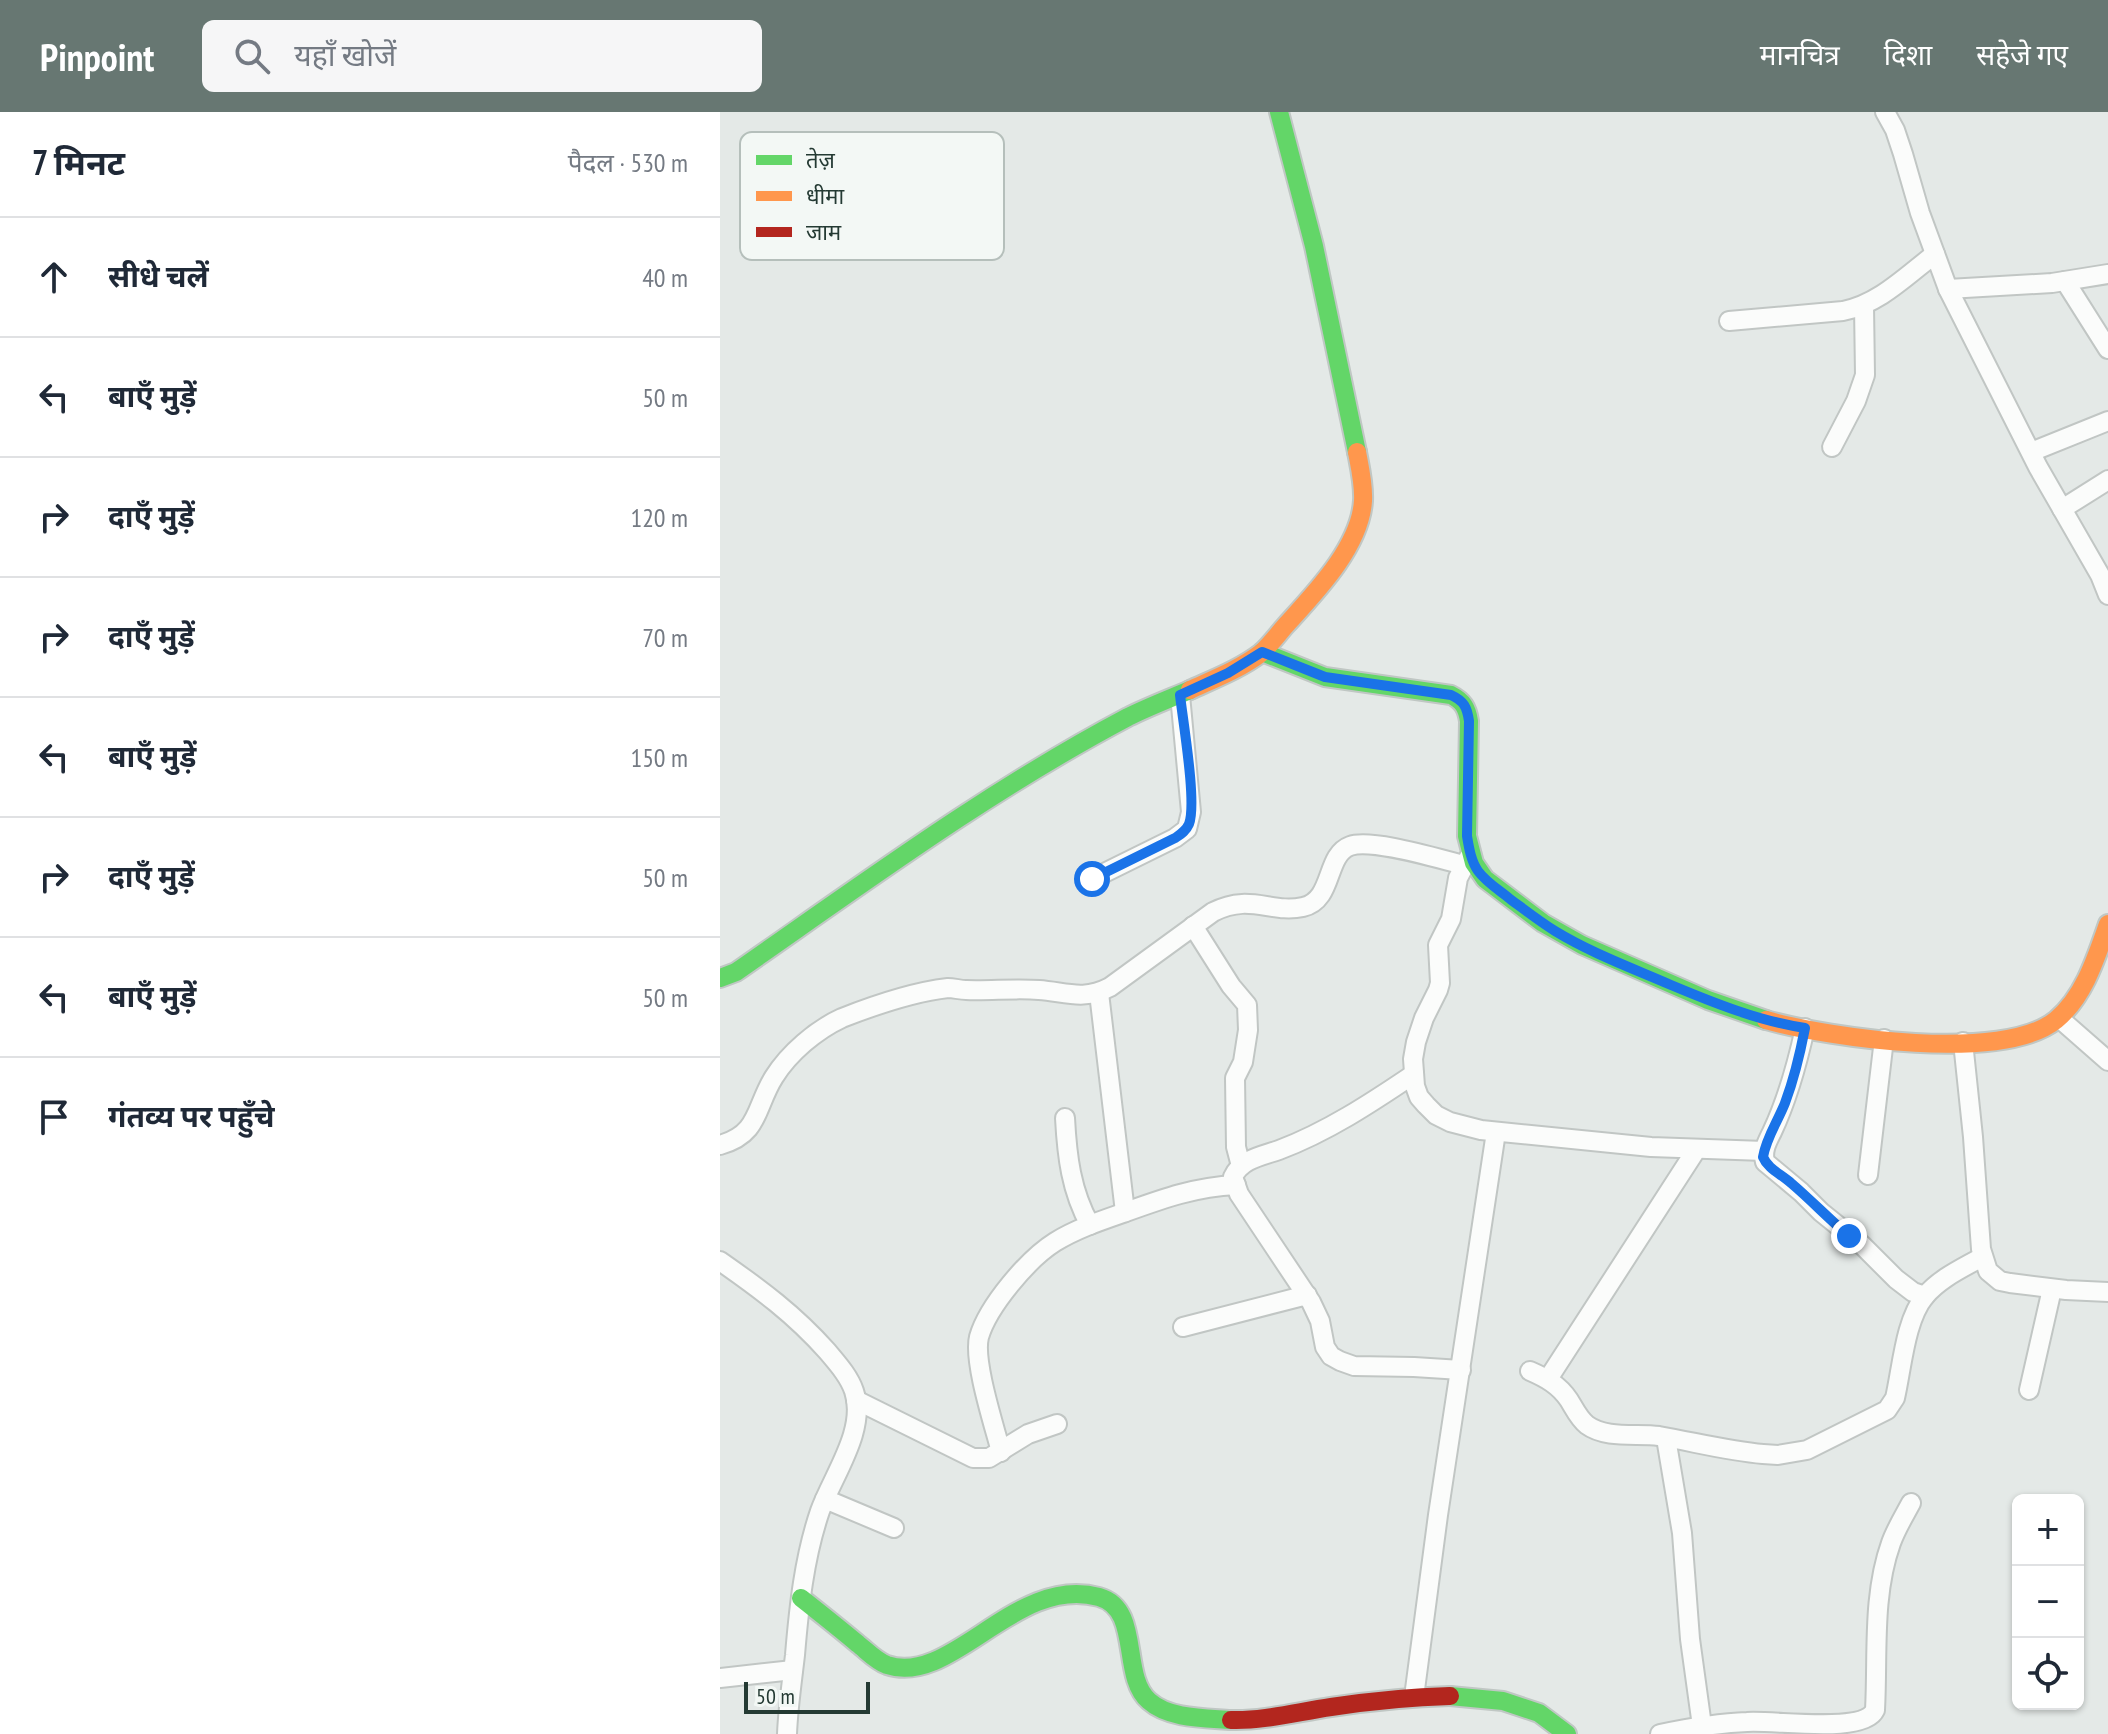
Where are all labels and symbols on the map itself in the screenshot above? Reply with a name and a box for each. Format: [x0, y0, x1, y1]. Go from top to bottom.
legend [740, 132, 1004, 260]
text: तेज़ [806, 146, 836, 174]
text: धीमा [806, 182, 844, 210]
text: जाम [806, 218, 842, 246]
route start [1074, 861, 1110, 897]
route end [1831, 1218, 1867, 1254]
scale bar [744, 1678, 870, 1714]

